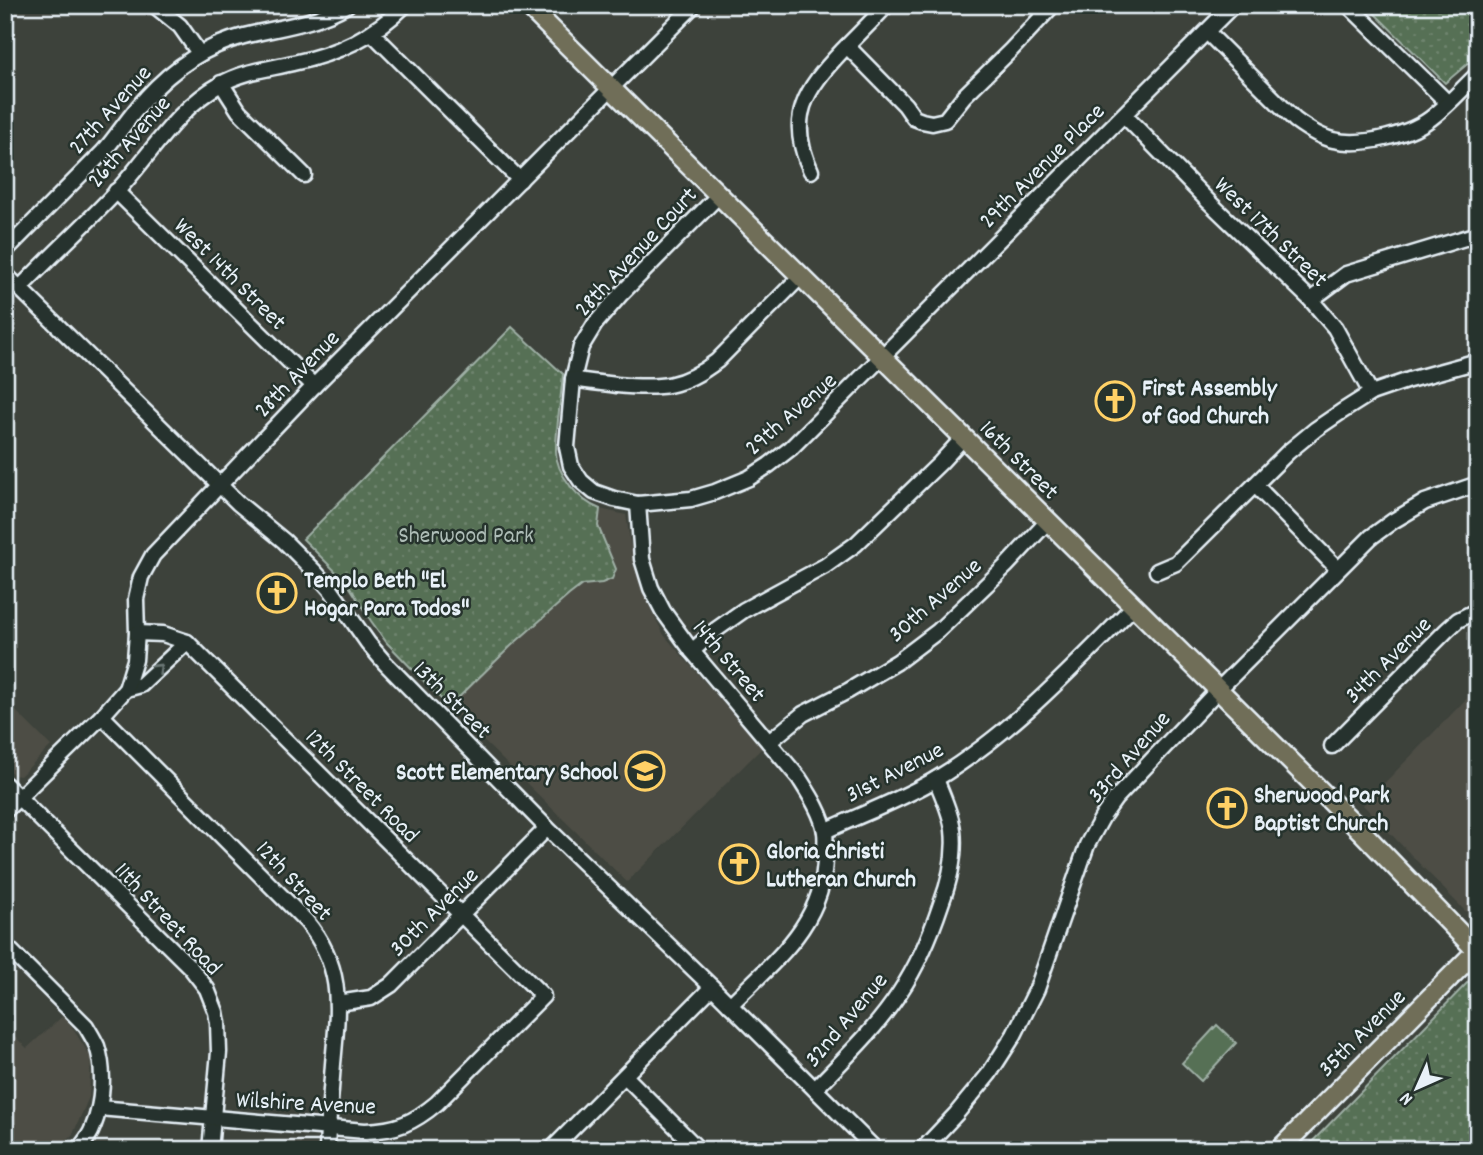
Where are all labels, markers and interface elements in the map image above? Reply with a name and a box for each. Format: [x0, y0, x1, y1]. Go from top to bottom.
street label: 27th Avenue [62, 58, 161, 164]
street label: 26th Avenue [80, 89, 180, 197]
street label: 29th Avenue Place [972, 96, 1114, 238]
street label: West 17th Street [1205, 170, 1335, 297]
street label: 28th Avenue Court [568, 180, 707, 326]
street label: West 14th Street [165, 211, 293, 339]
street label: 28th Avenue [247, 323, 349, 427]
street label: 29th Avenue [738, 366, 846, 465]
place label: First Assembly of God Church [1142, 373, 1278, 435]
church icon: First Assembly of God Church [1094, 380, 1136, 422]
street label: 16th Street [970, 414, 1066, 509]
park label: Sherwood Park [398, 520, 534, 554]
street label: 30th Avenue [882, 551, 990, 652]
place label: Templo Beth "El Hogar Para Todos" [304, 565, 470, 627]
church icon: Templo Beth "El Hogar Para Todos" [256, 572, 298, 614]
street label: 34th Avenue [1338, 610, 1441, 713]
street label: 14th Street [683, 613, 773, 711]
street label: 13th Street [404, 654, 498, 748]
one-way arrow [150, 664, 163, 677]
street label: 33rd Avenue [1080, 704, 1180, 812]
street label: 12th Street Road [296, 722, 426, 852]
street label: 31st Avenue [840, 734, 950, 813]
school or university icon: Scott Elementary School [624, 750, 666, 792]
place label: Scott Elementary School [396, 757, 618, 791]
place label: Sherwood Park Baptist Church [1254, 780, 1390, 842]
church icon: Sherwood Park Baptist Church [1206, 787, 1248, 829]
street label: 12th Street [246, 834, 339, 930]
place label: Gloria Christi Lutheran Church [766, 836, 916, 898]
church icon: Gloria Christi Lutheran Church [718, 843, 760, 885]
street label: 11th Street Road [105, 856, 229, 985]
street label: 30th Avenue [383, 861, 488, 966]
street label: 32nd Avenue [797, 966, 897, 1076]
street label: 35th Avenue [1311, 982, 1415, 1086]
north arrow [1382, 1054, 1452, 1124]
street label: Wilshire Avenue [235, 1084, 377, 1126]
text: N [1395, 1085, 1420, 1110]

